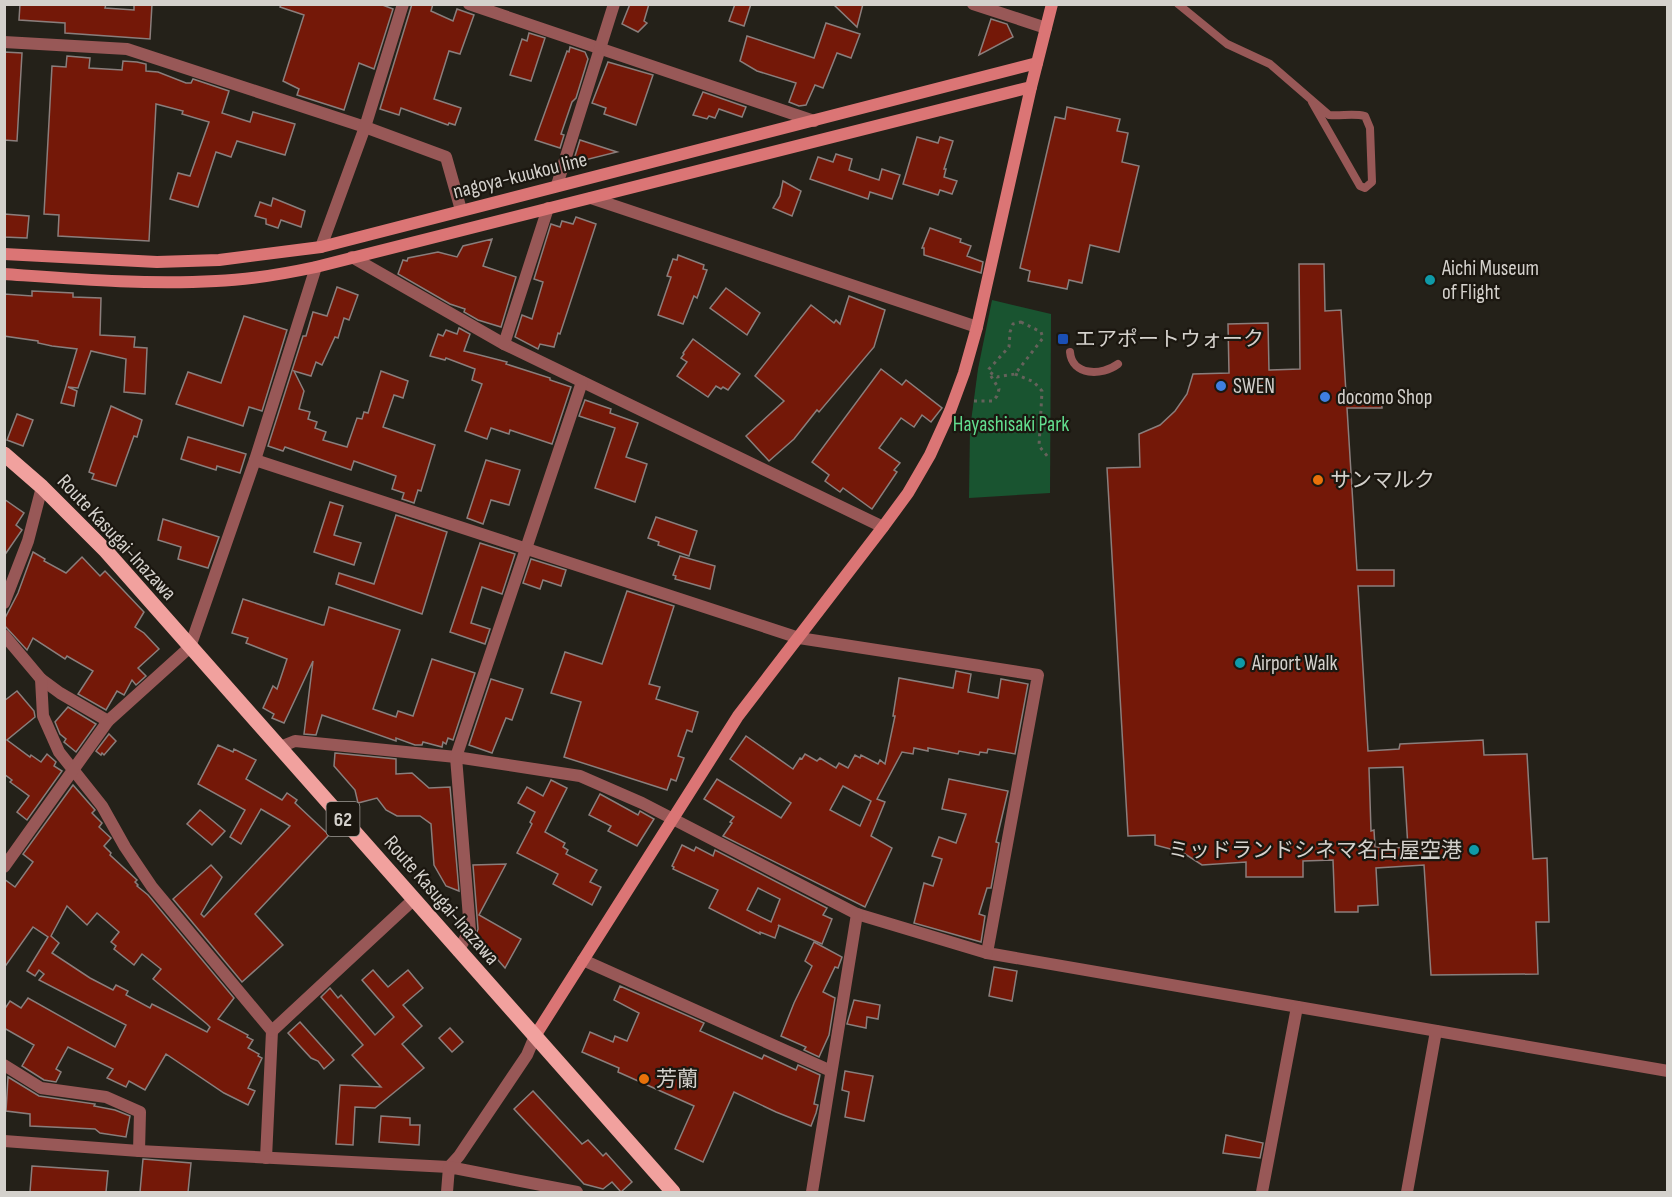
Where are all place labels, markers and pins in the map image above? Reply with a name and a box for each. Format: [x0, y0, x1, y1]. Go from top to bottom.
place label: Aichi Museum of Flight [1441, 256, 1539, 305]
marker: Aichi Museum of Flight [1423, 273, 1437, 287]
place label: エアポートウォーク [1075, 327, 1264, 352]
marker: エアポートウォーク [1056, 332, 1070, 346]
place label: SWEN [1233, 374, 1275, 399]
marker: SWEN [1214, 379, 1228, 393]
place label: docomo Shop [1337, 385, 1432, 410]
marker: docomo Shop [1318, 390, 1332, 404]
place label: サンマルク [1330, 468, 1435, 493]
marker: サンマルク [1311, 473, 1325, 487]
place label: Airport Walk [1251, 651, 1337, 676]
marker: Airport Walk [1233, 656, 1247, 670]
place label: ミッドランドシネマ名古屋空港 [1168, 838, 1462, 863]
marker: ミッドランドシネマ名古屋空港 [1467, 843, 1481, 857]
place label: 芳蘭 [656, 1067, 698, 1092]
marker: 芳蘭 [637, 1072, 651, 1086]

